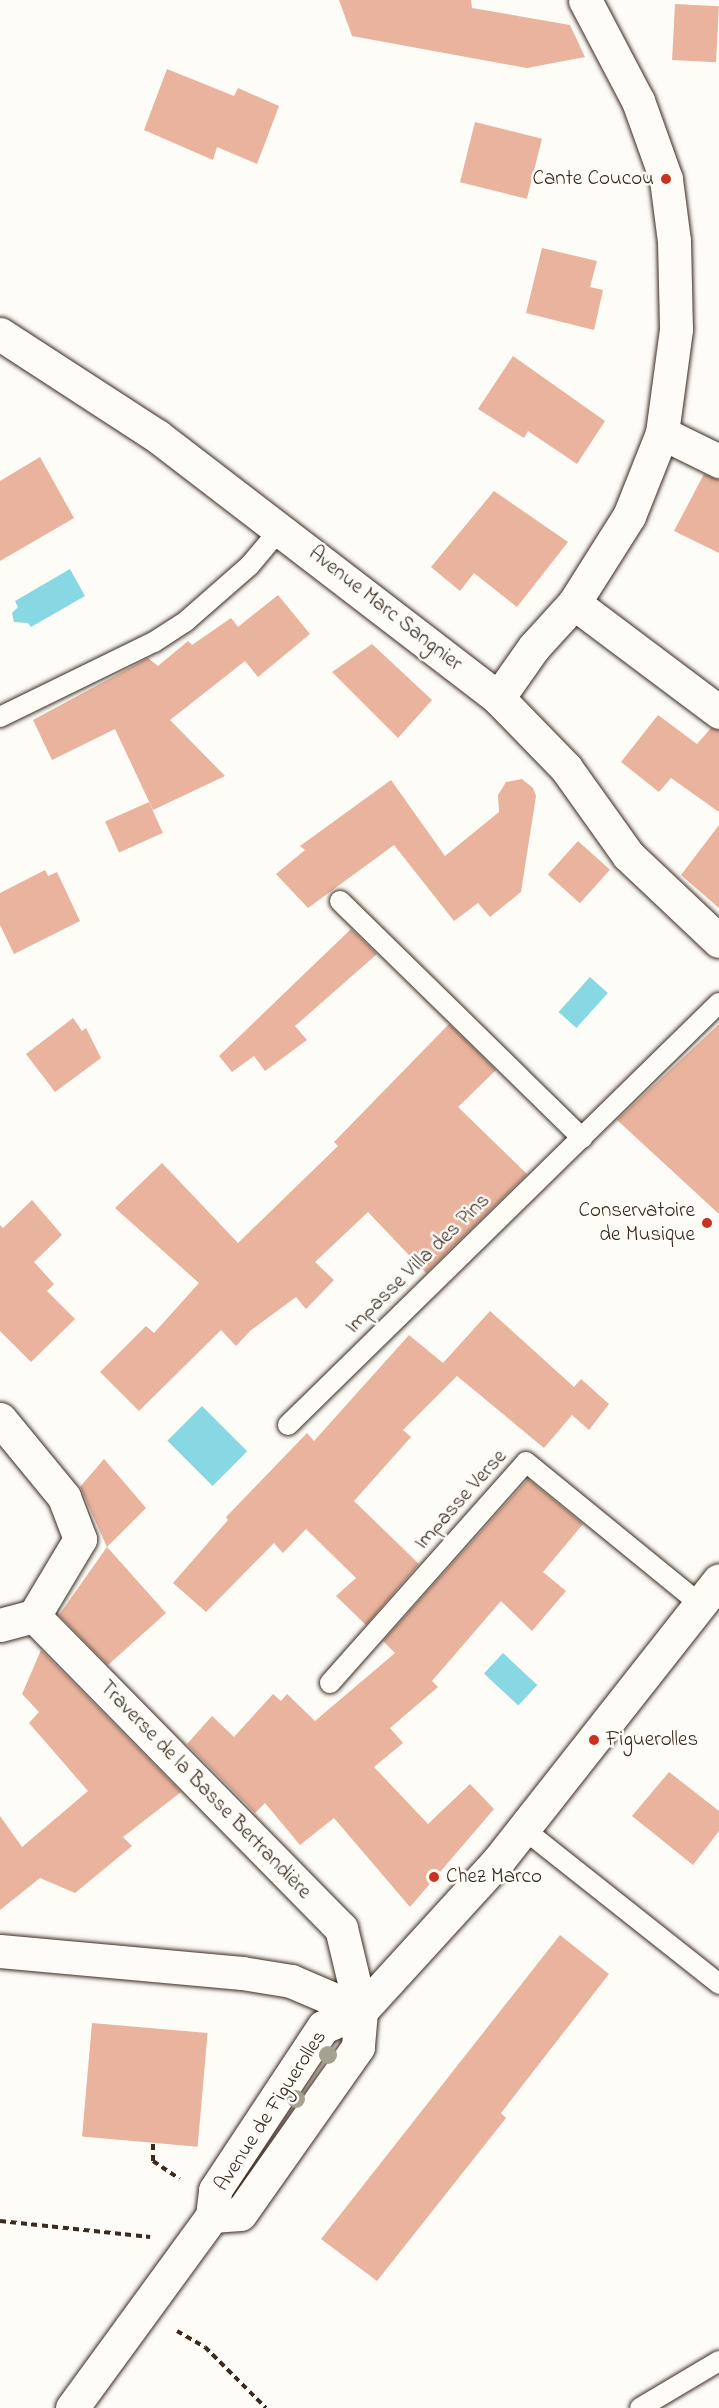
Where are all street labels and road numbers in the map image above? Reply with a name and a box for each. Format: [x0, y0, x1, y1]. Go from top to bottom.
street label: Avenue Marc Sangnier [303, 541, 467, 677]
street label: Impasse Villa des Pins [340, 1189, 496, 1339]
street label: Impasse Verse [410, 1445, 512, 1555]
street label: Traverse de la Basse Bertrandière [94, 1675, 316, 1905]
street label: Avenue de Figuerolles [210, 2026, 332, 2196]

